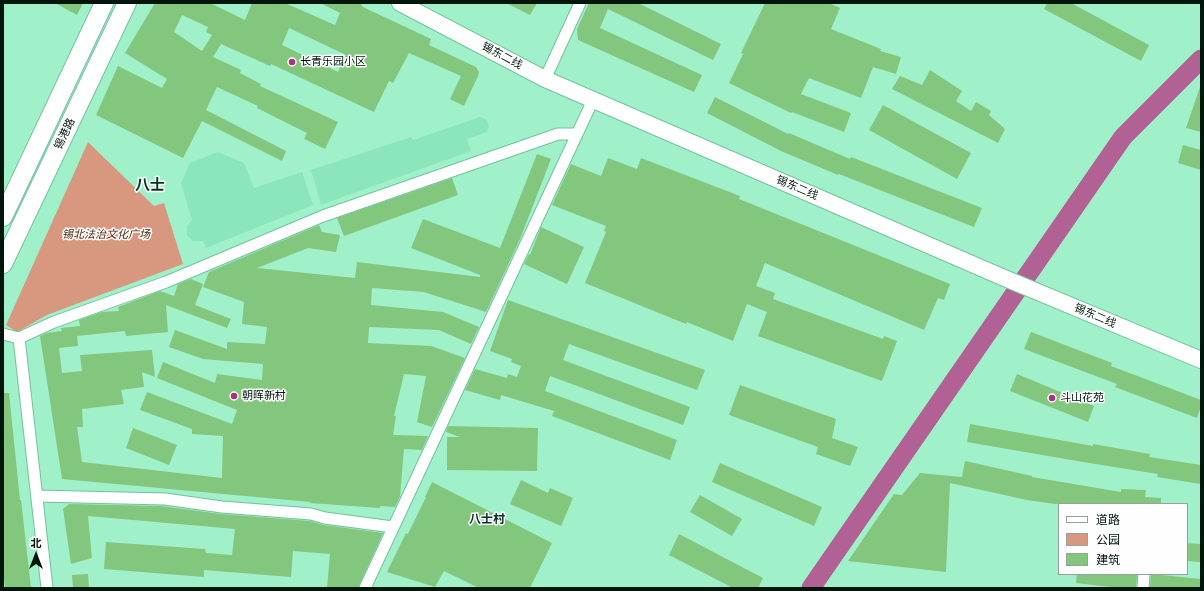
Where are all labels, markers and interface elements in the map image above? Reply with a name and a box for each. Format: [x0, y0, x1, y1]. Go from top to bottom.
street label: 锡东二线 [479, 40, 525, 72]
place label: 长青乐园小区 [300, 55, 366, 69]
marker: 长青乐园小区 [287, 57, 297, 67]
street label: 锡港路 [52, 116, 78, 152]
street label: 锡东二线 [774, 173, 820, 203]
district label: 八士 [135, 177, 165, 195]
park label: 锡北法治文化广场 [62, 228, 150, 242]
street label: 锡东二线 [1072, 301, 1118, 331]
place label: 朝晖新村 [242, 389, 286, 403]
marker: 朝晖新村 [229, 391, 239, 401]
place label: 斗山花苑 [1060, 391, 1104, 405]
marker: 斗山花苑 [1047, 393, 1057, 403]
legend [1058, 503, 1188, 575]
text: 道路 [1096, 511, 1120, 528]
district label: 八士村 [469, 513, 505, 527]
text: 公园 [1096, 531, 1120, 548]
north arrow [16, 535, 56, 575]
text: 北 [31, 535, 42, 550]
text: 建筑 [1096, 551, 1120, 568]

